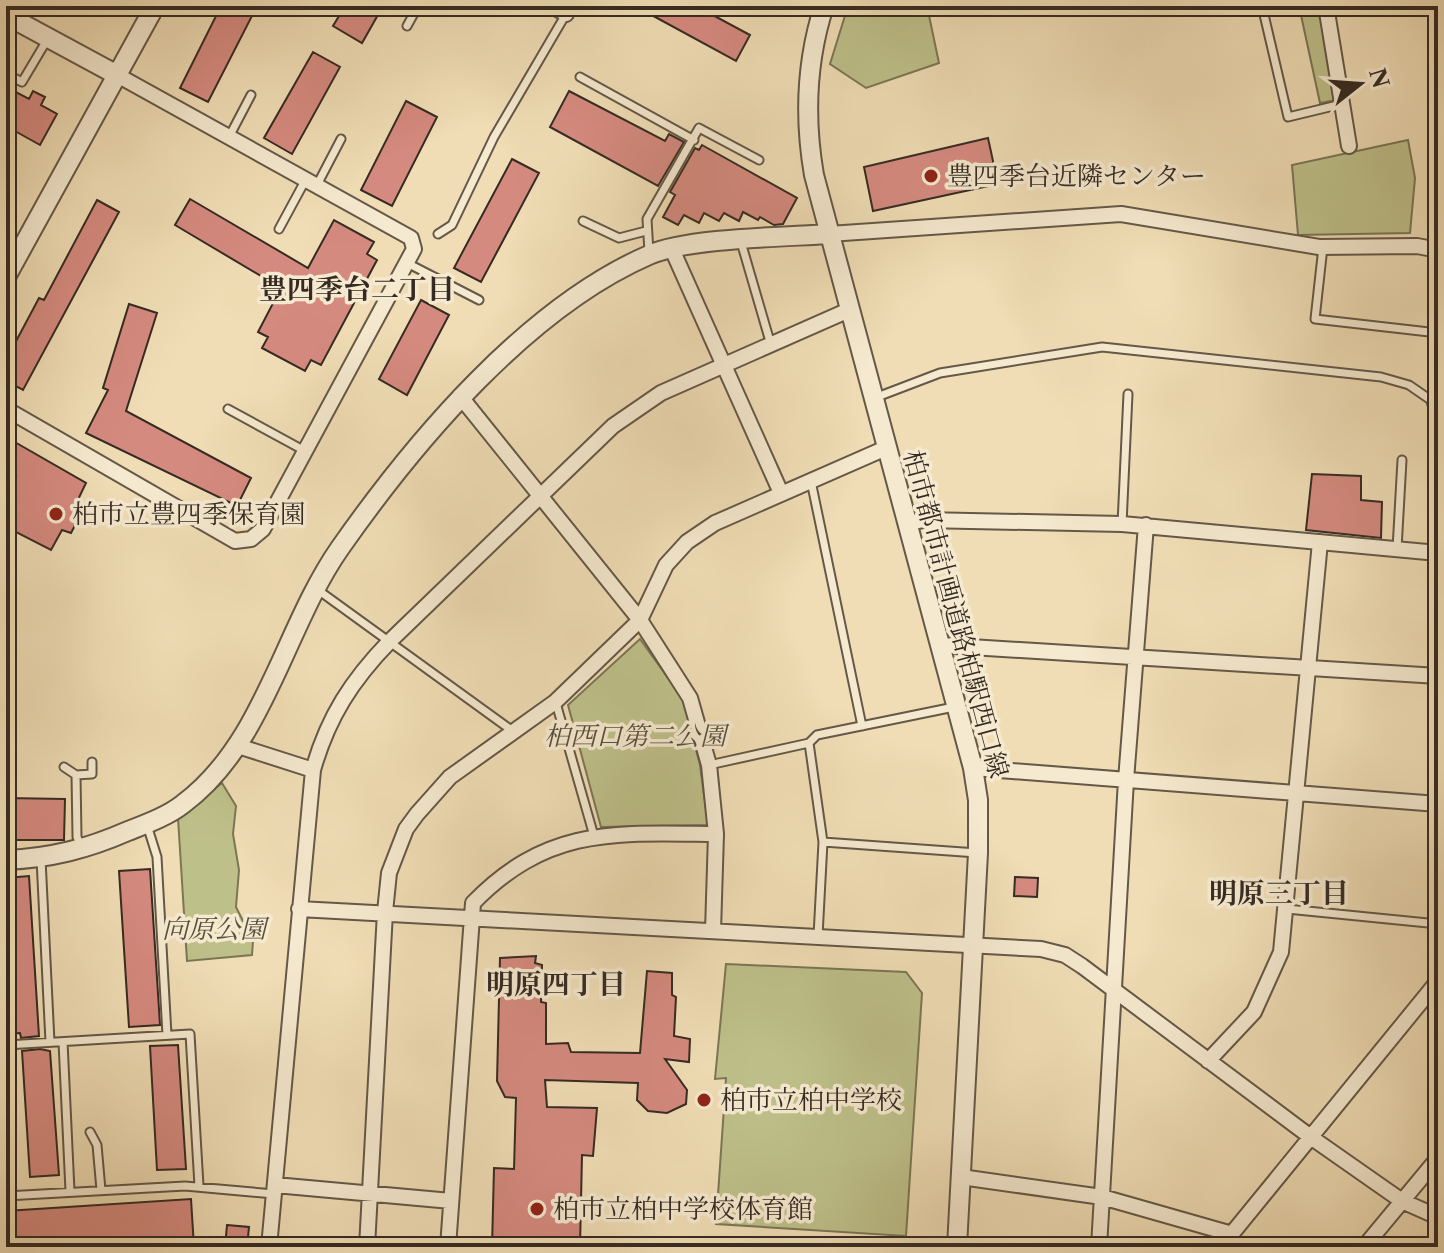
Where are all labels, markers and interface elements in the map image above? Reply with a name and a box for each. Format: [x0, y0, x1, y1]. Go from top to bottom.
north arrow [1320, 44, 1400, 124]
text: N [1363, 65, 1394, 91]
place label: 豊四季台近隣センター [947, 160, 1206, 192]
marker: 豊四季台近隣センター [922, 167, 940, 185]
district label: 豊四季台二丁目 [259, 272, 455, 306]
street label: 柏市都市計画道路柏駅西口線 [897, 447, 1015, 781]
place label: 柏市立豊四季保育園 [72, 498, 306, 530]
marker: 柏市立豊四季保育園 [47, 505, 65, 523]
park label: 柏西口第二公園 [544, 720, 730, 752]
district label: 明原三丁目 [1209, 876, 1349, 910]
park label: 向原公園 [162, 913, 270, 945]
district label: 明原四丁目 [486, 967, 626, 1001]
place label: 柏市立柏中学校 [720, 1084, 902, 1116]
marker: 柏市立柏中学校 [695, 1091, 713, 1109]
place label: 柏市立柏中学校体育館 [553, 1193, 813, 1225]
marker: 柏市立柏中学校体育館 [528, 1200, 546, 1218]

